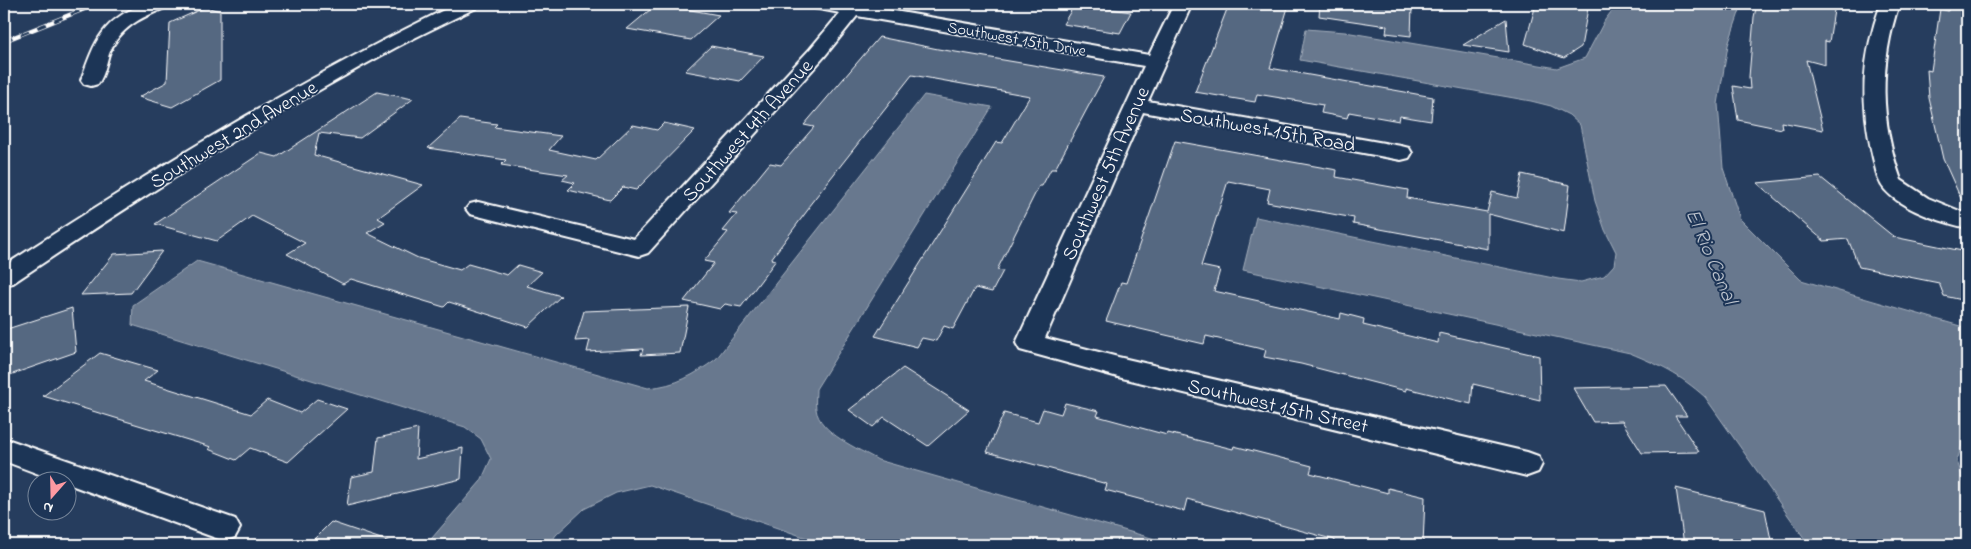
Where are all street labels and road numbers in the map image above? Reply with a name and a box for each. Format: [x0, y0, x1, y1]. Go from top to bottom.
street label: Southwest 15th Drive [945, 16, 1089, 64]
street label: Southwest 4th Avenue [676, 54, 821, 210]
street label: Southwest 2nd Avenue [145, 75, 323, 198]
street label: Southwest 5th Avenue [1056, 83, 1159, 265]
street label: Southwest 15th Road [1178, 102, 1357, 161]
street label: Southwest 15th Street [1184, 373, 1371, 442]

